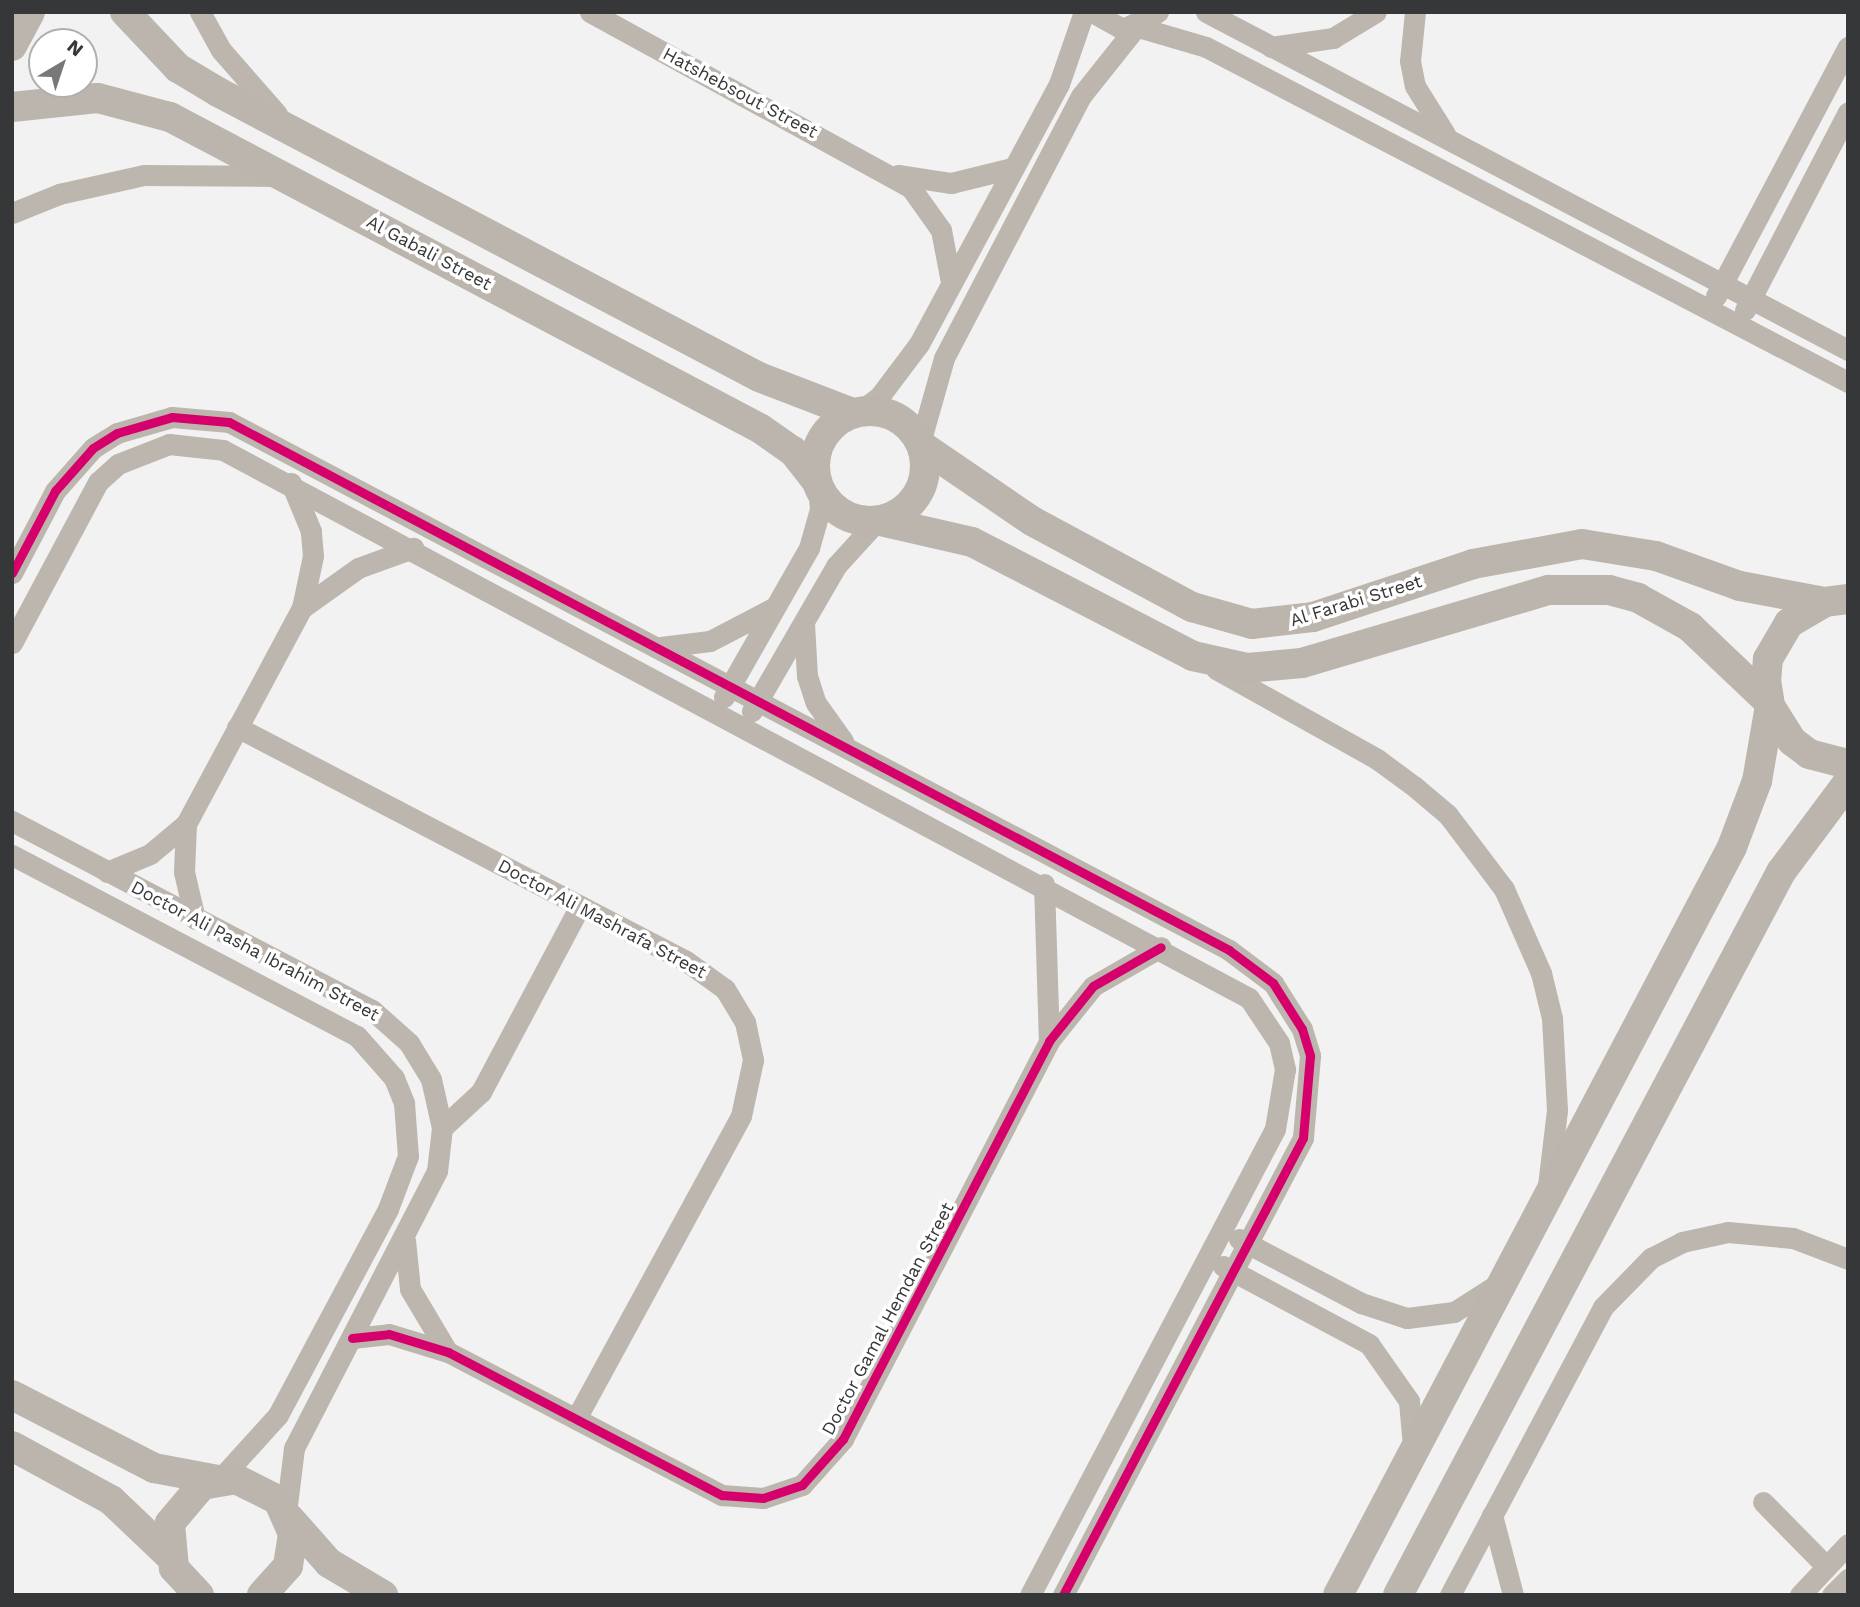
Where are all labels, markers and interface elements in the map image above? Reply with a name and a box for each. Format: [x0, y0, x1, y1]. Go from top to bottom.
north arrow [28, 28, 98, 98]
text: N [63, 34, 88, 61]
street label: Hatshebsout Street [659, 43, 821, 143]
street label: Al Gabali Street [363, 211, 495, 295]
street label: Al Farabi Street [1287, 571, 1425, 631]
street label: Doctor Ali Mashrafa Street [493, 854, 711, 984]
street label: Doctor Ali Pasha Ibrahim Street [127, 876, 383, 1026]
street label: Doctor Gamal Hemdan Street [817, 1199, 959, 1439]

